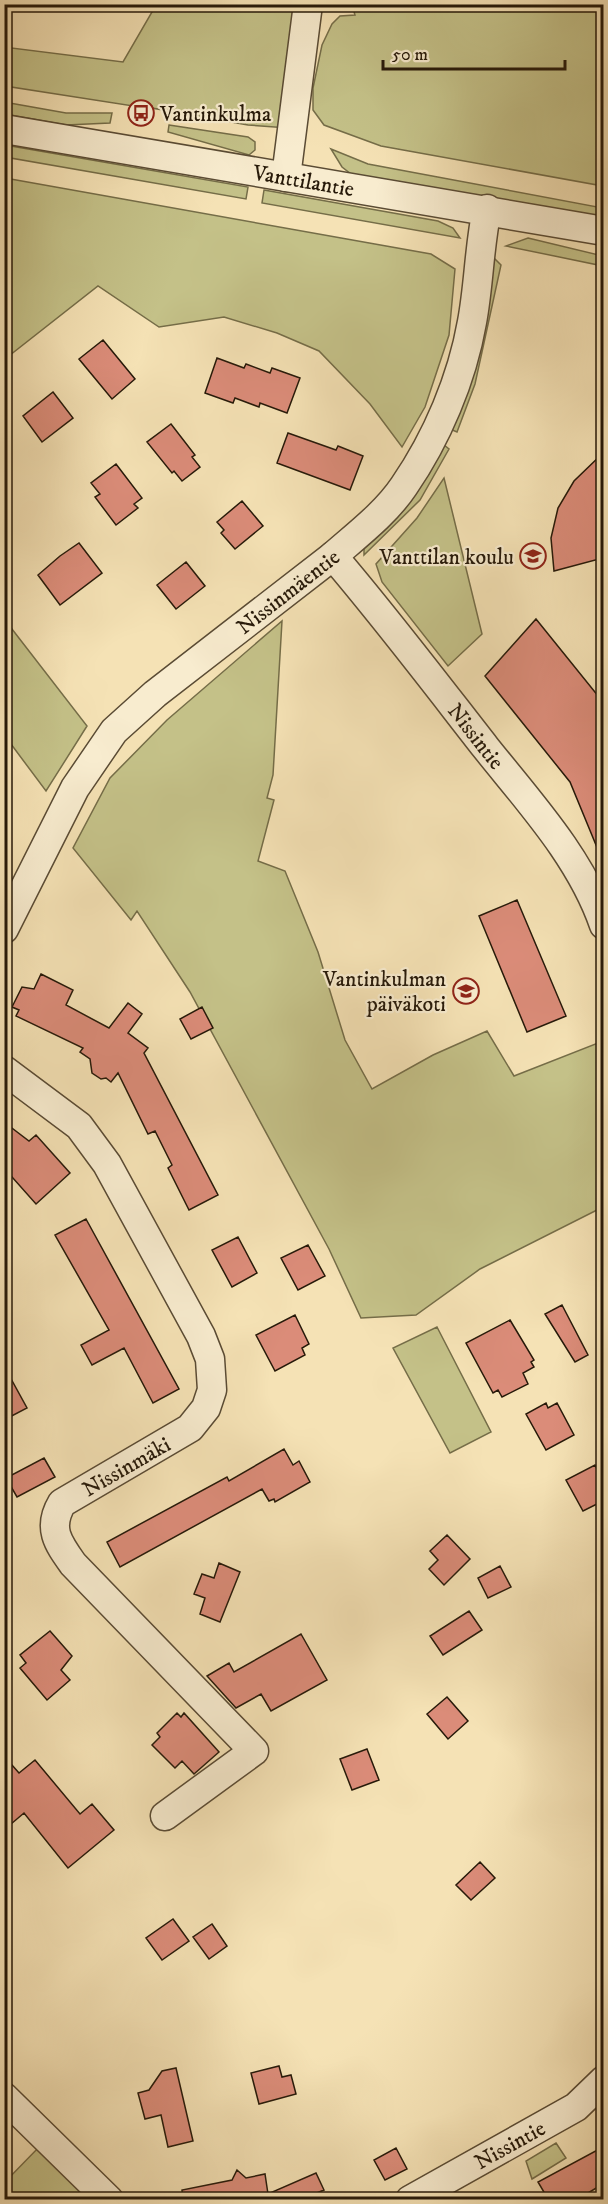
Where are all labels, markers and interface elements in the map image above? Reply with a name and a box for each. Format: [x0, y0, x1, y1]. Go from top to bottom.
scale bar [383, 33, 564, 71]
text: 50 m [392, 44, 428, 66]
bus stop icon: Vantinkulma [126, 98, 156, 128]
place label: Vantinkulma [159, 101, 272, 128]
street label: Vanttilantie [250, 159, 356, 203]
school or university icon: Vanttilan koulu [518, 541, 548, 571]
street label: Nissinmäentie [232, 544, 346, 641]
place label: Vanttilan koulu [379, 544, 514, 571]
street label: Nissintie [441, 698, 510, 775]
place label: Vantinkulman päiväkoti [322, 966, 447, 1018]
school or university icon: Vantinkulman päiväkoti [451, 976, 481, 1006]
street label: Nissinmäki [78, 1431, 176, 1503]
street label: Nissintie [470, 2115, 550, 2176]

